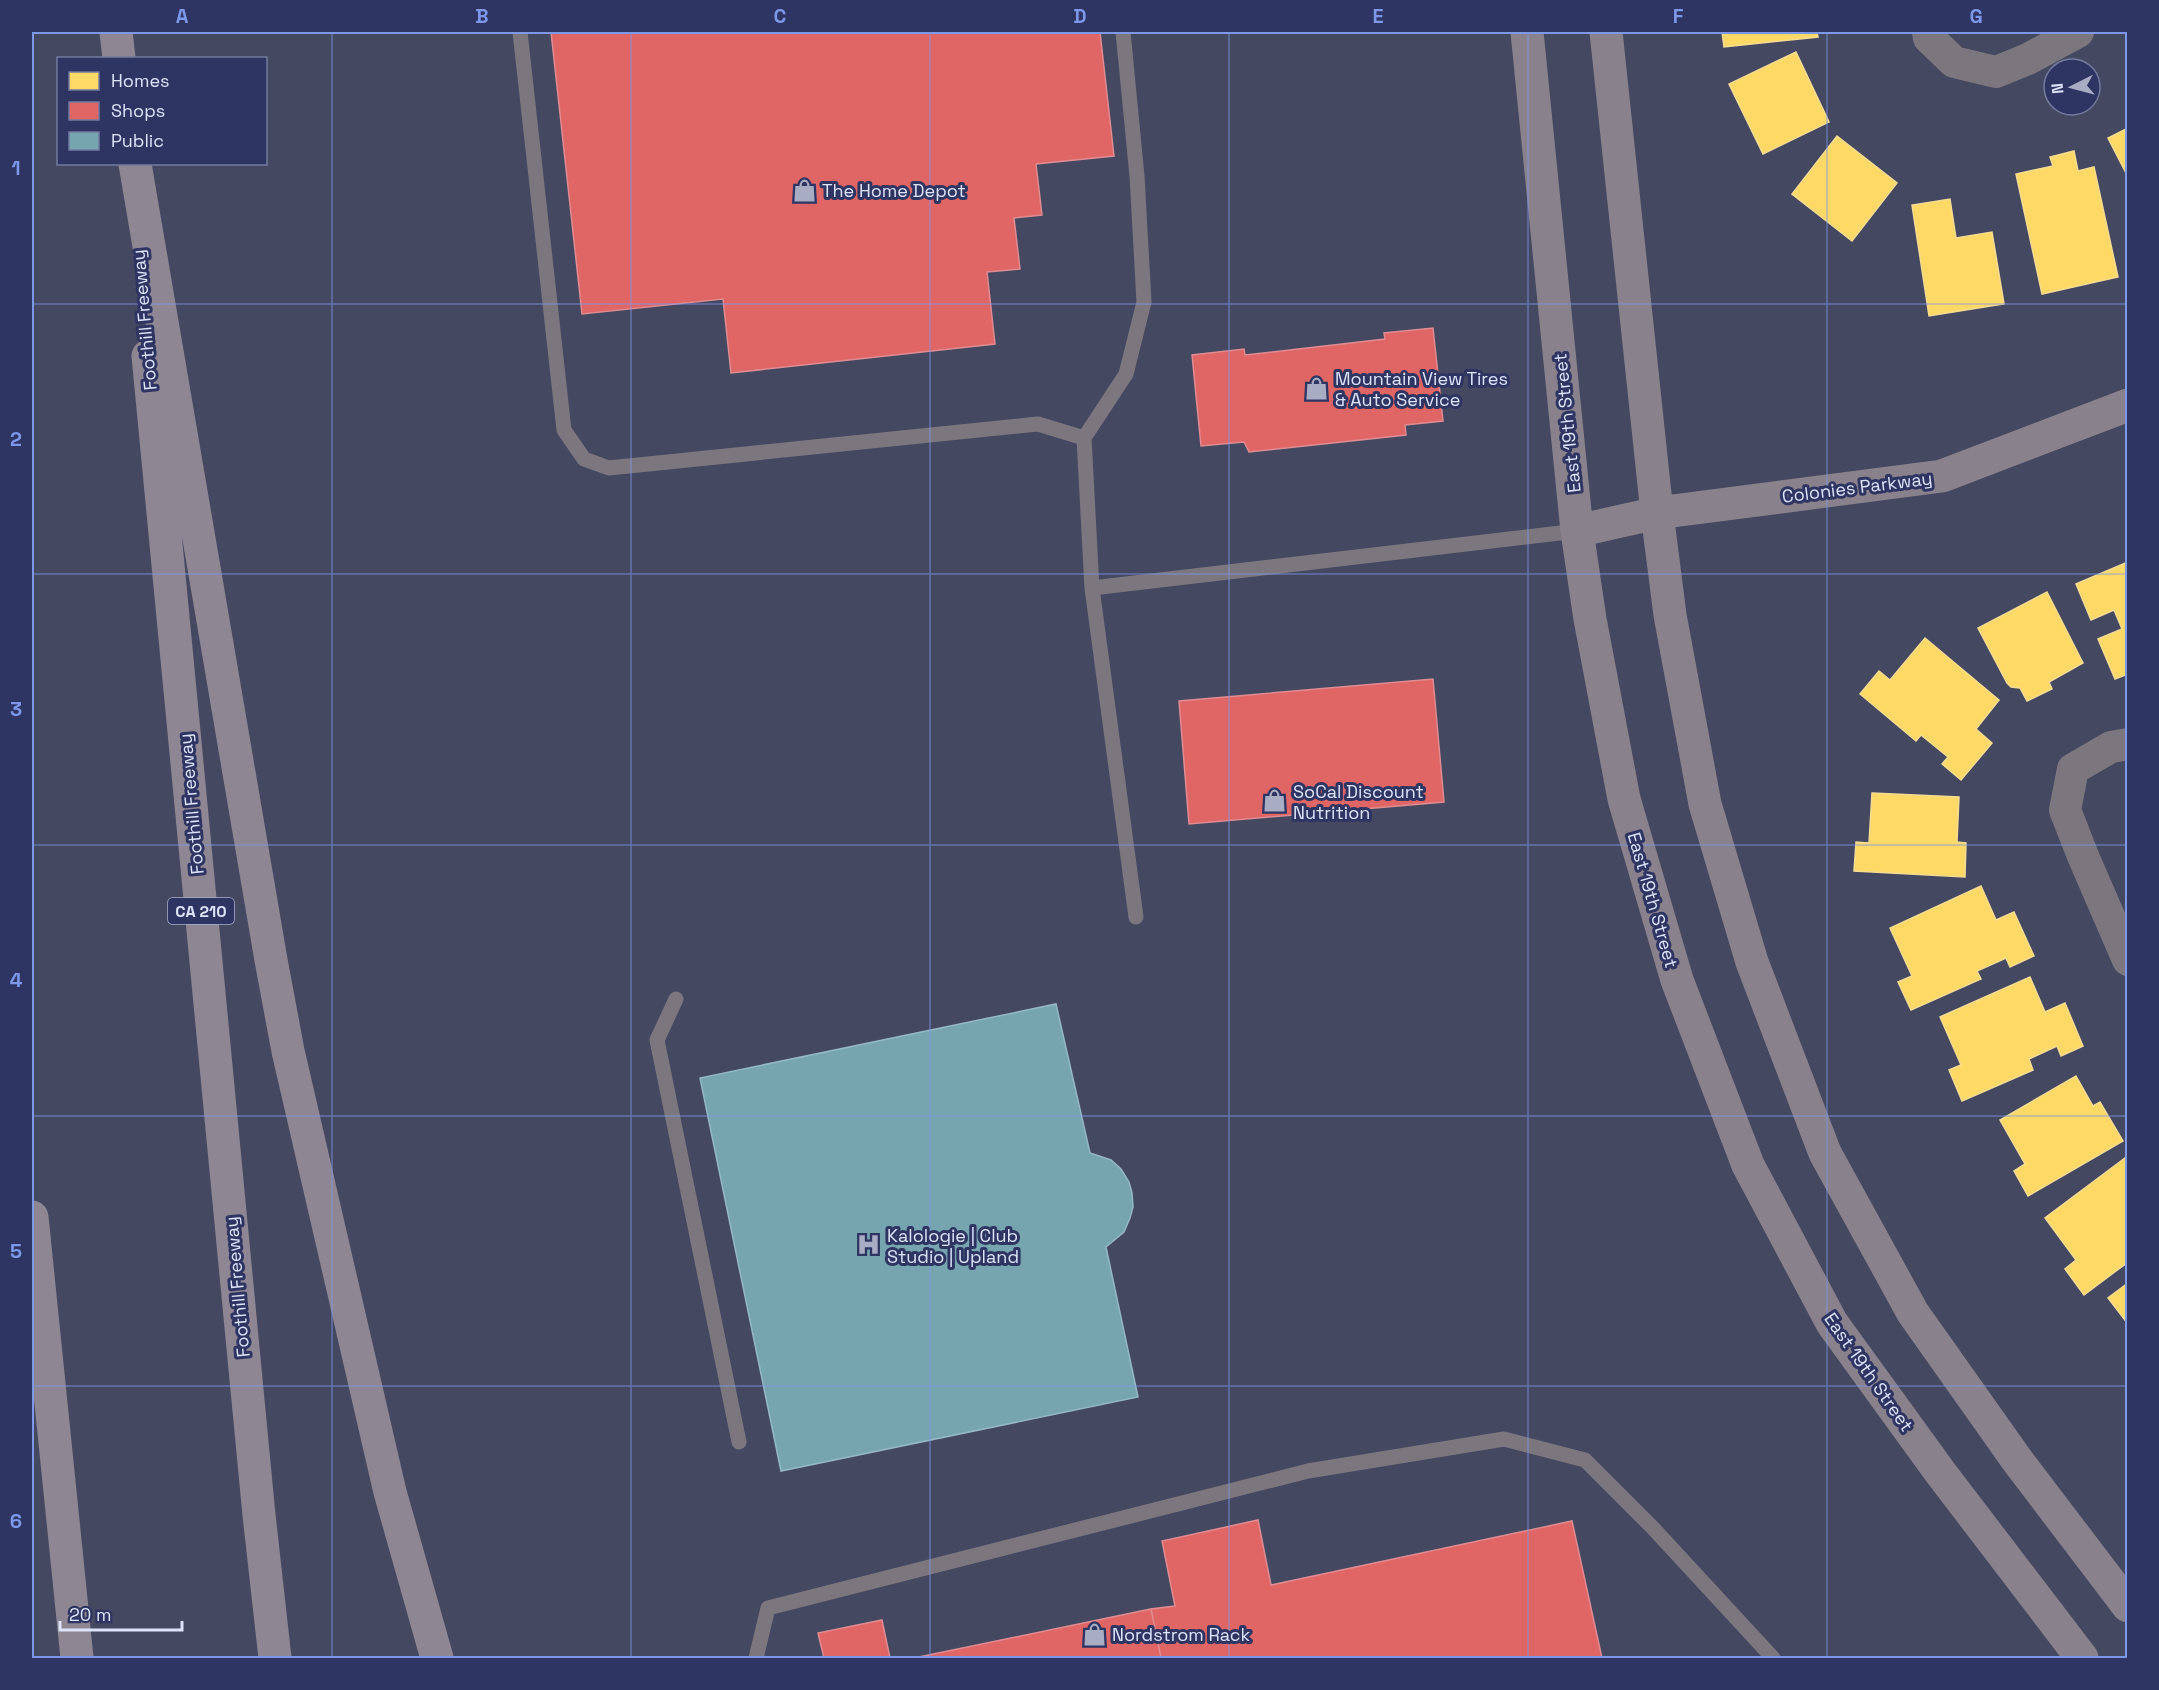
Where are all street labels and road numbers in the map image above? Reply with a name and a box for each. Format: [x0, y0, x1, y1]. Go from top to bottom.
street label: Foothill Freeway [126, 249, 162, 391]
street label: East 19th Street [1548, 352, 1586, 494]
street label: Colonies Parkway [1781, 466, 1933, 508]
street label: Foothill Freeway [173, 733, 209, 875]
street label: East 19th Street [1623, 829, 1683, 971]
road number: CA 210 [168, 898, 234, 924]
street label: Foothill Freeway [219, 1216, 255, 1358]
street label: East 19th Street [1819, 1308, 1919, 1436]

